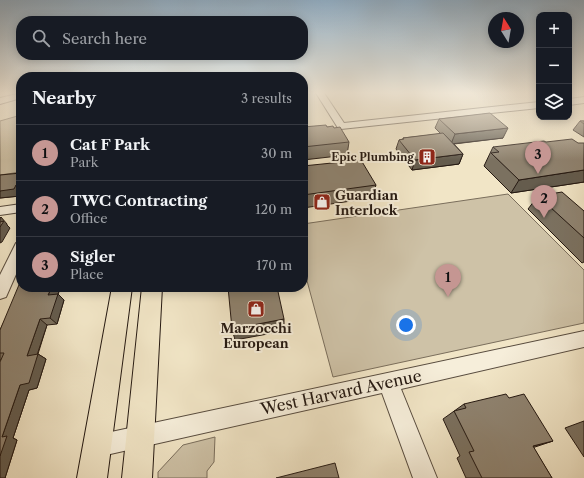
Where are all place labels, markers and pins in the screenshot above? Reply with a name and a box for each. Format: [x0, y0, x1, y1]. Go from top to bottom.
pin: 3 [525, 141, 551, 174]
building icon: Epic Plumbing [417, 147, 437, 167]
place label: Epic Plumbing [331, 150, 415, 164]
pin: 2 [531, 185, 557, 218]
place label: Guardian Interlock [335, 187, 398, 218]
shop icon: Guardian Interlock [312, 192, 332, 212]
pin: 1 [435, 264, 461, 297]
shop icon: Marzocchi European [246, 299, 266, 319]
place label: Marzocchi European [220, 320, 292, 351]

